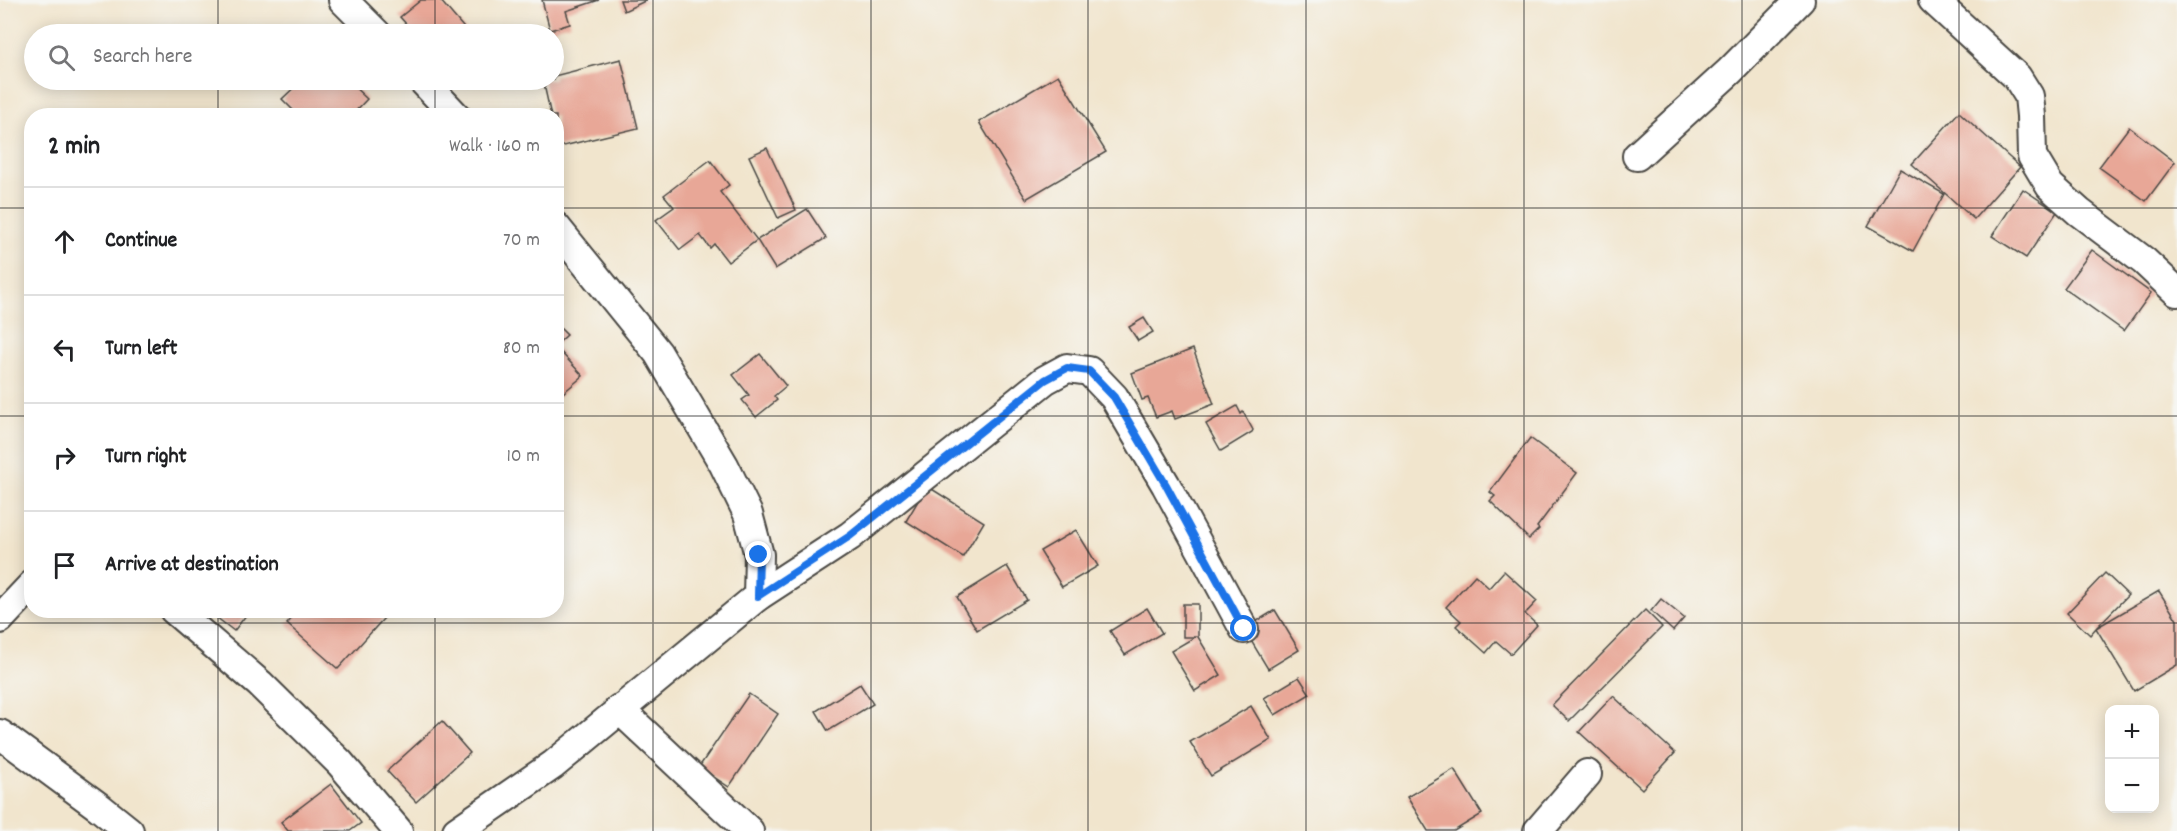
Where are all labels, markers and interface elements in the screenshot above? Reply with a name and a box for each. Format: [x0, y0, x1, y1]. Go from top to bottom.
search box [24, 24, 564, 90]
icon: search [45, 41, 78, 74]
text: Search here [93, 42, 192, 73]
text: 2 min [48, 129, 100, 166]
text: Walk · 160 m [449, 133, 540, 161]
icon: ahead [48, 225, 81, 258]
text: Continue [105, 226, 177, 257]
text: 70 m [503, 227, 540, 255]
icon: left [48, 333, 81, 366]
text: Turn left [105, 334, 177, 365]
text: 80 m [503, 335, 540, 363]
icon: right [48, 441, 81, 474]
text: Turn right [105, 442, 187, 473]
text: 10 m [506, 443, 540, 471]
route end [745, 541, 771, 567]
icon: arrive [48, 549, 81, 582]
text: Arrive at destination [105, 550, 279, 581]
route start [1230, 615, 1256, 641]
map controls [2105, 705, 2159, 813]
button: + [2105, 705, 2159, 759]
button: − [2105, 759, 2159, 813]

